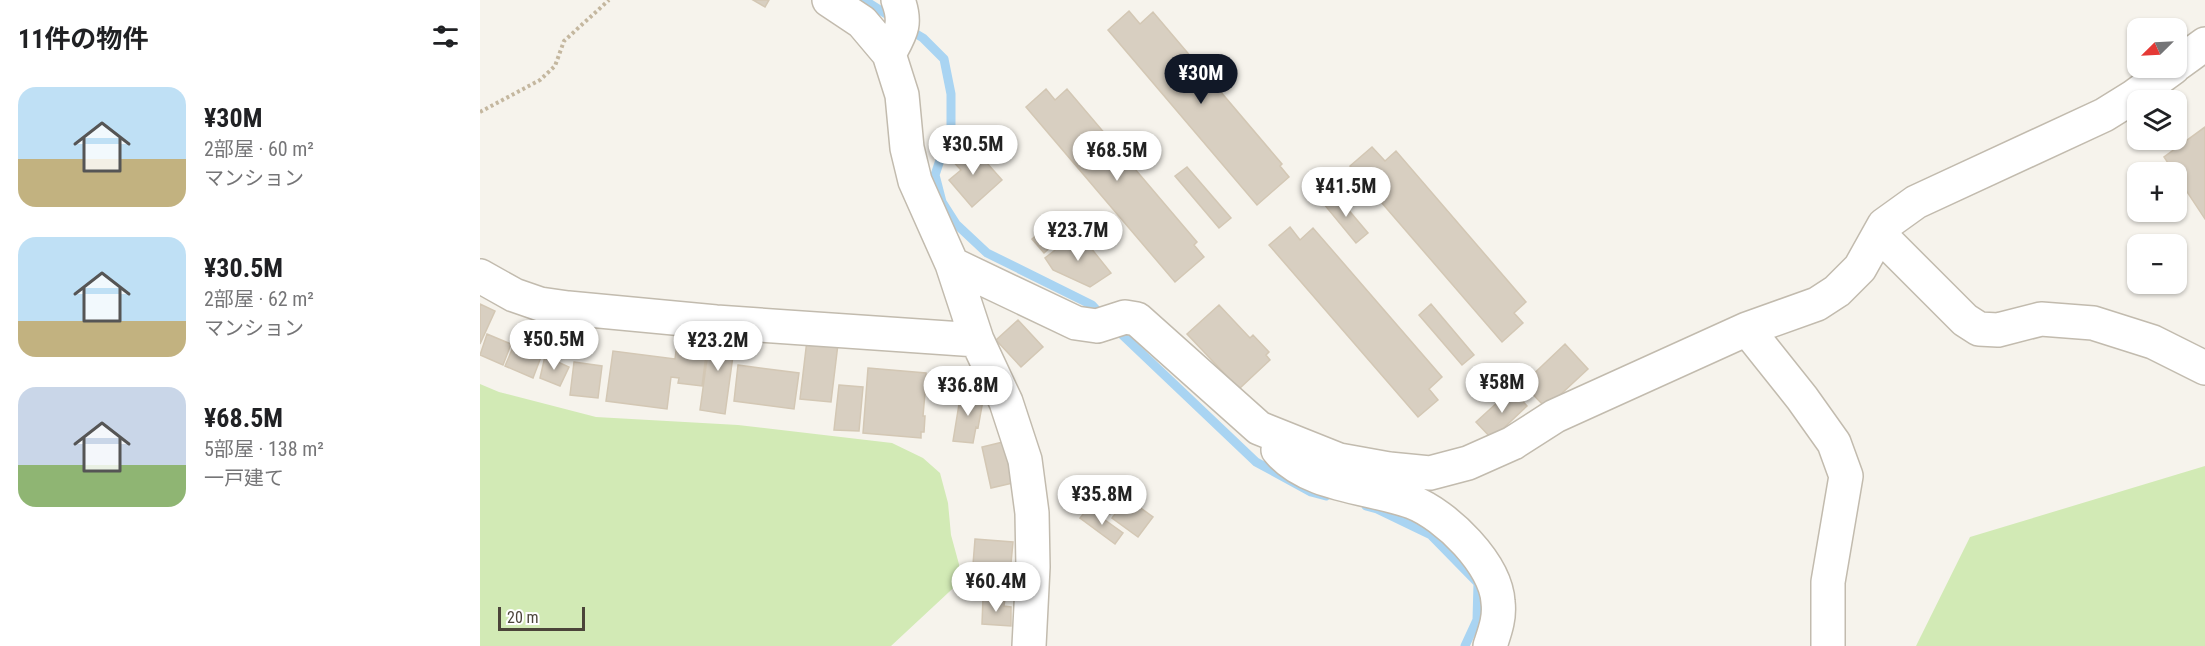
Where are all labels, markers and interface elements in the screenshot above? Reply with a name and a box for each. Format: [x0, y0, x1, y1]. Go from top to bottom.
north arrow [2127, 18, 2187, 78]
map controls [2127, 18, 2187, 294]
icon: filters [429, 20, 462, 53]
text: 11件の物件 [18, 24, 148, 54]
pin: ¥30M [1165, 54, 1237, 105]
text: ¥30M [1179, 61, 1223, 85]
button: layers [2127, 90, 2187, 150]
text: ¥30M [204, 103, 262, 133]
icon: home [66, 111, 138, 183]
pin: ¥30.5M [924, 125, 1022, 176]
pin: ¥68.5M [1068, 131, 1166, 182]
text: ¥30.5M [943, 132, 1003, 156]
text: 2部屋 · 60 m² [204, 137, 314, 161]
text: ¥68.5M [1087, 138, 1147, 162]
button: + [2127, 162, 2187, 222]
text: マンション [204, 166, 304, 190]
pin: ¥41.5M [1297, 167, 1395, 218]
text: ¥41.5M [1316, 174, 1376, 198]
pin: ¥23.7M [1029, 211, 1127, 262]
text: ¥23.7M [1048, 218, 1108, 242]
button: − [2127, 234, 2187, 294]
text: ¥30.5M [204, 253, 283, 283]
icon: home [66, 261, 138, 333]
text: 2部屋 · 62 m² [204, 287, 314, 311]
text: マンション [204, 316, 304, 340]
pin: ¥50.5M [505, 320, 603, 371]
pin: ¥23.2M [669, 321, 767, 372]
text: ¥50.5M [524, 327, 584, 351]
text: ¥23.2M [688, 328, 748, 352]
pin: ¥58M [1466, 363, 1538, 414]
pin: ¥36.8M [919, 366, 1017, 417]
text: ¥58M [1480, 370, 1524, 394]
text: ¥36.8M [938, 373, 998, 397]
text: ¥68.5M [204, 403, 283, 433]
icon: home [66, 411, 138, 483]
text: 5部屋 · 138 m² [204, 437, 324, 461]
text: 一戸建て [204, 466, 284, 490]
pin: ¥35.8M [1053, 475, 1151, 526]
text: ¥35.8M [1072, 482, 1132, 506]
pin: ¥60.4M [947, 562, 1045, 613]
text: ¥60.4M [966, 569, 1026, 593]
scale bar [498, 604, 585, 632]
text: 20 m [507, 608, 539, 627]

